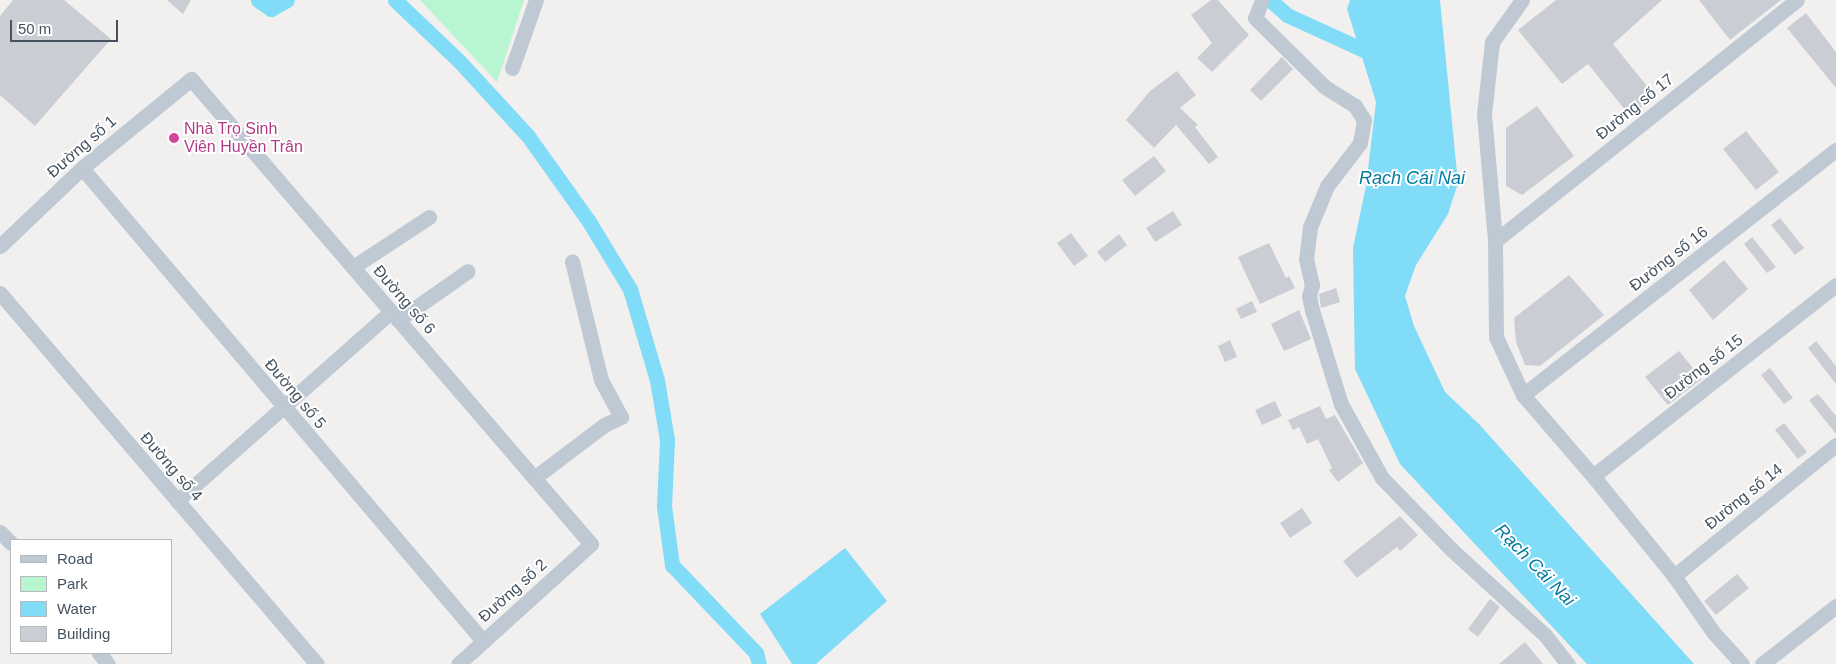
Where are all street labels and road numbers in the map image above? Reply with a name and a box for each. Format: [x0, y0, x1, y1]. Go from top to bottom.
street label: Đường số 17 [1592, 70, 1678, 144]
street label: Đường số 1 [44, 112, 120, 182]
street label: Đường số 16 [1626, 222, 1712, 296]
street label: Đường số 6 [369, 262, 439, 338]
street label: Đường số 15 [1661, 330, 1747, 404]
street label: Đường số 5 [260, 355, 330, 433]
street label: Đường số 4 [136, 429, 206, 505]
street label: Đường số 14 [1701, 460, 1787, 534]
street label: Đường số 2 [475, 555, 551, 627]

